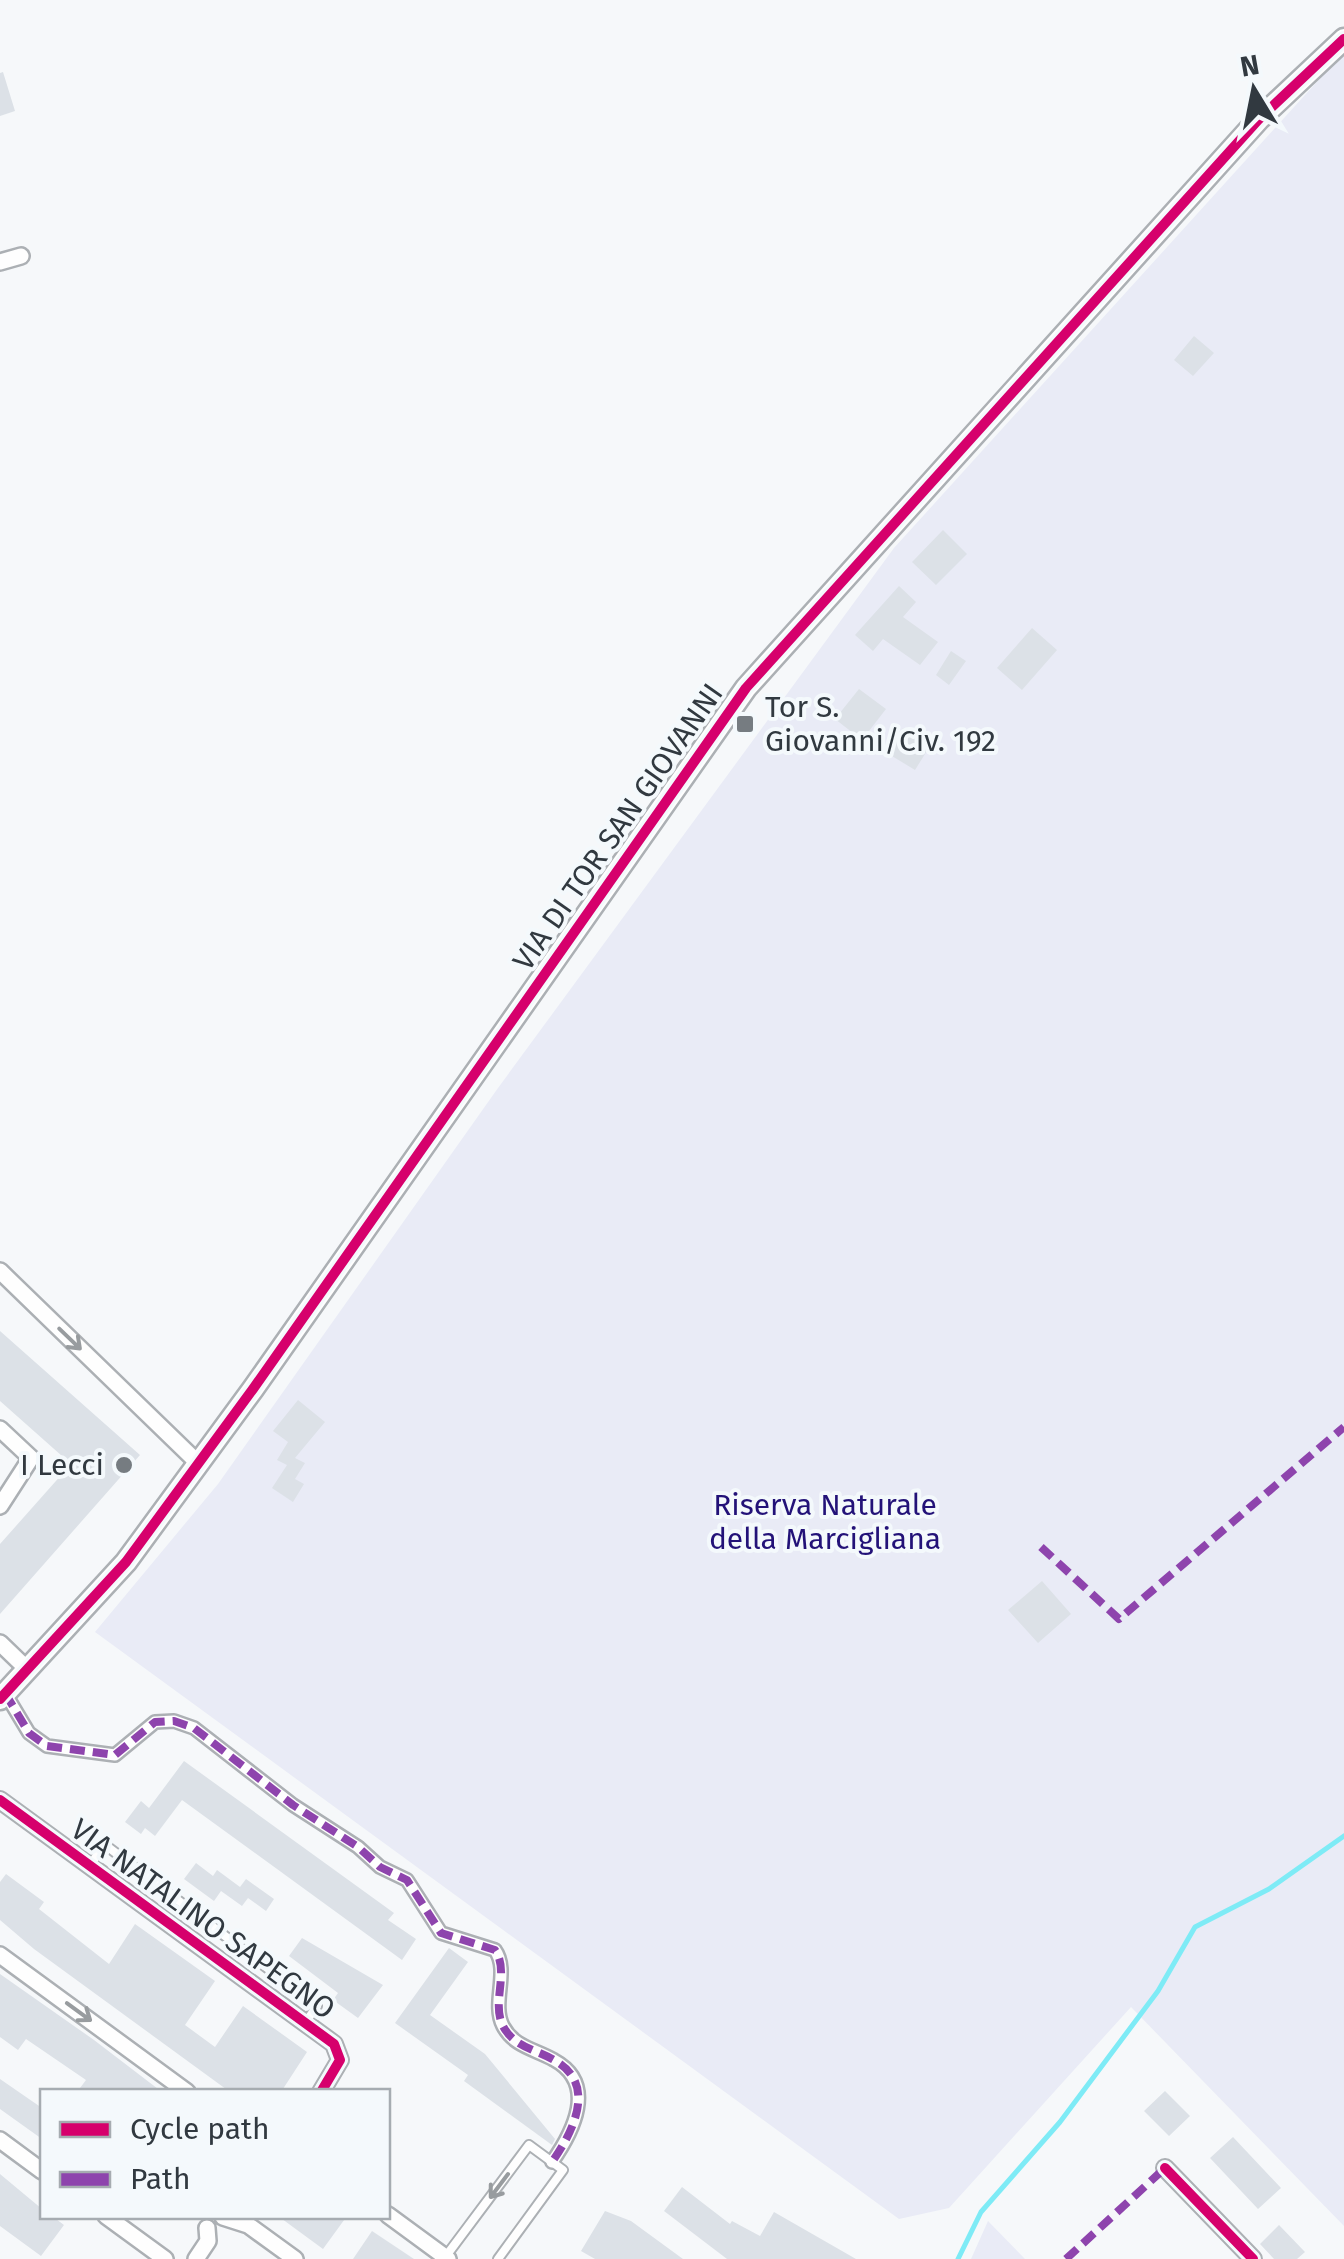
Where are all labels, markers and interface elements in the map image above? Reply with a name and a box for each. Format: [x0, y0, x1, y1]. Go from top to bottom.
north arrow [1204, 40, 1304, 140]
text: N [1238, 48, 1262, 84]
street label: VIA DI TOR SAN GIOVANNI [505, 677, 731, 977]
place label: Tor S. Giovanni/Civ. 192 [765, 689, 996, 759]
marker: Tor S. Giovanni/Civ. 192 [734, 713, 756, 735]
one-way arrow [57, 1327, 82, 1350]
place label: I Lecci [20, 1447, 104, 1483]
marker: I Lecci [113, 1454, 135, 1476]
park label: Riserva Naturale della Marcigliana [709, 1487, 941, 1557]
street label: VIA NATALINO SAPEGNO [64, 1811, 342, 2027]
one-way arrow [65, 2002, 92, 2023]
legend [40, 2089, 390, 2219]
text: Cycle path [130, 2111, 269, 2147]
text: Path [130, 2161, 191, 2197]
one-way arrow [488, 2172, 509, 2199]

